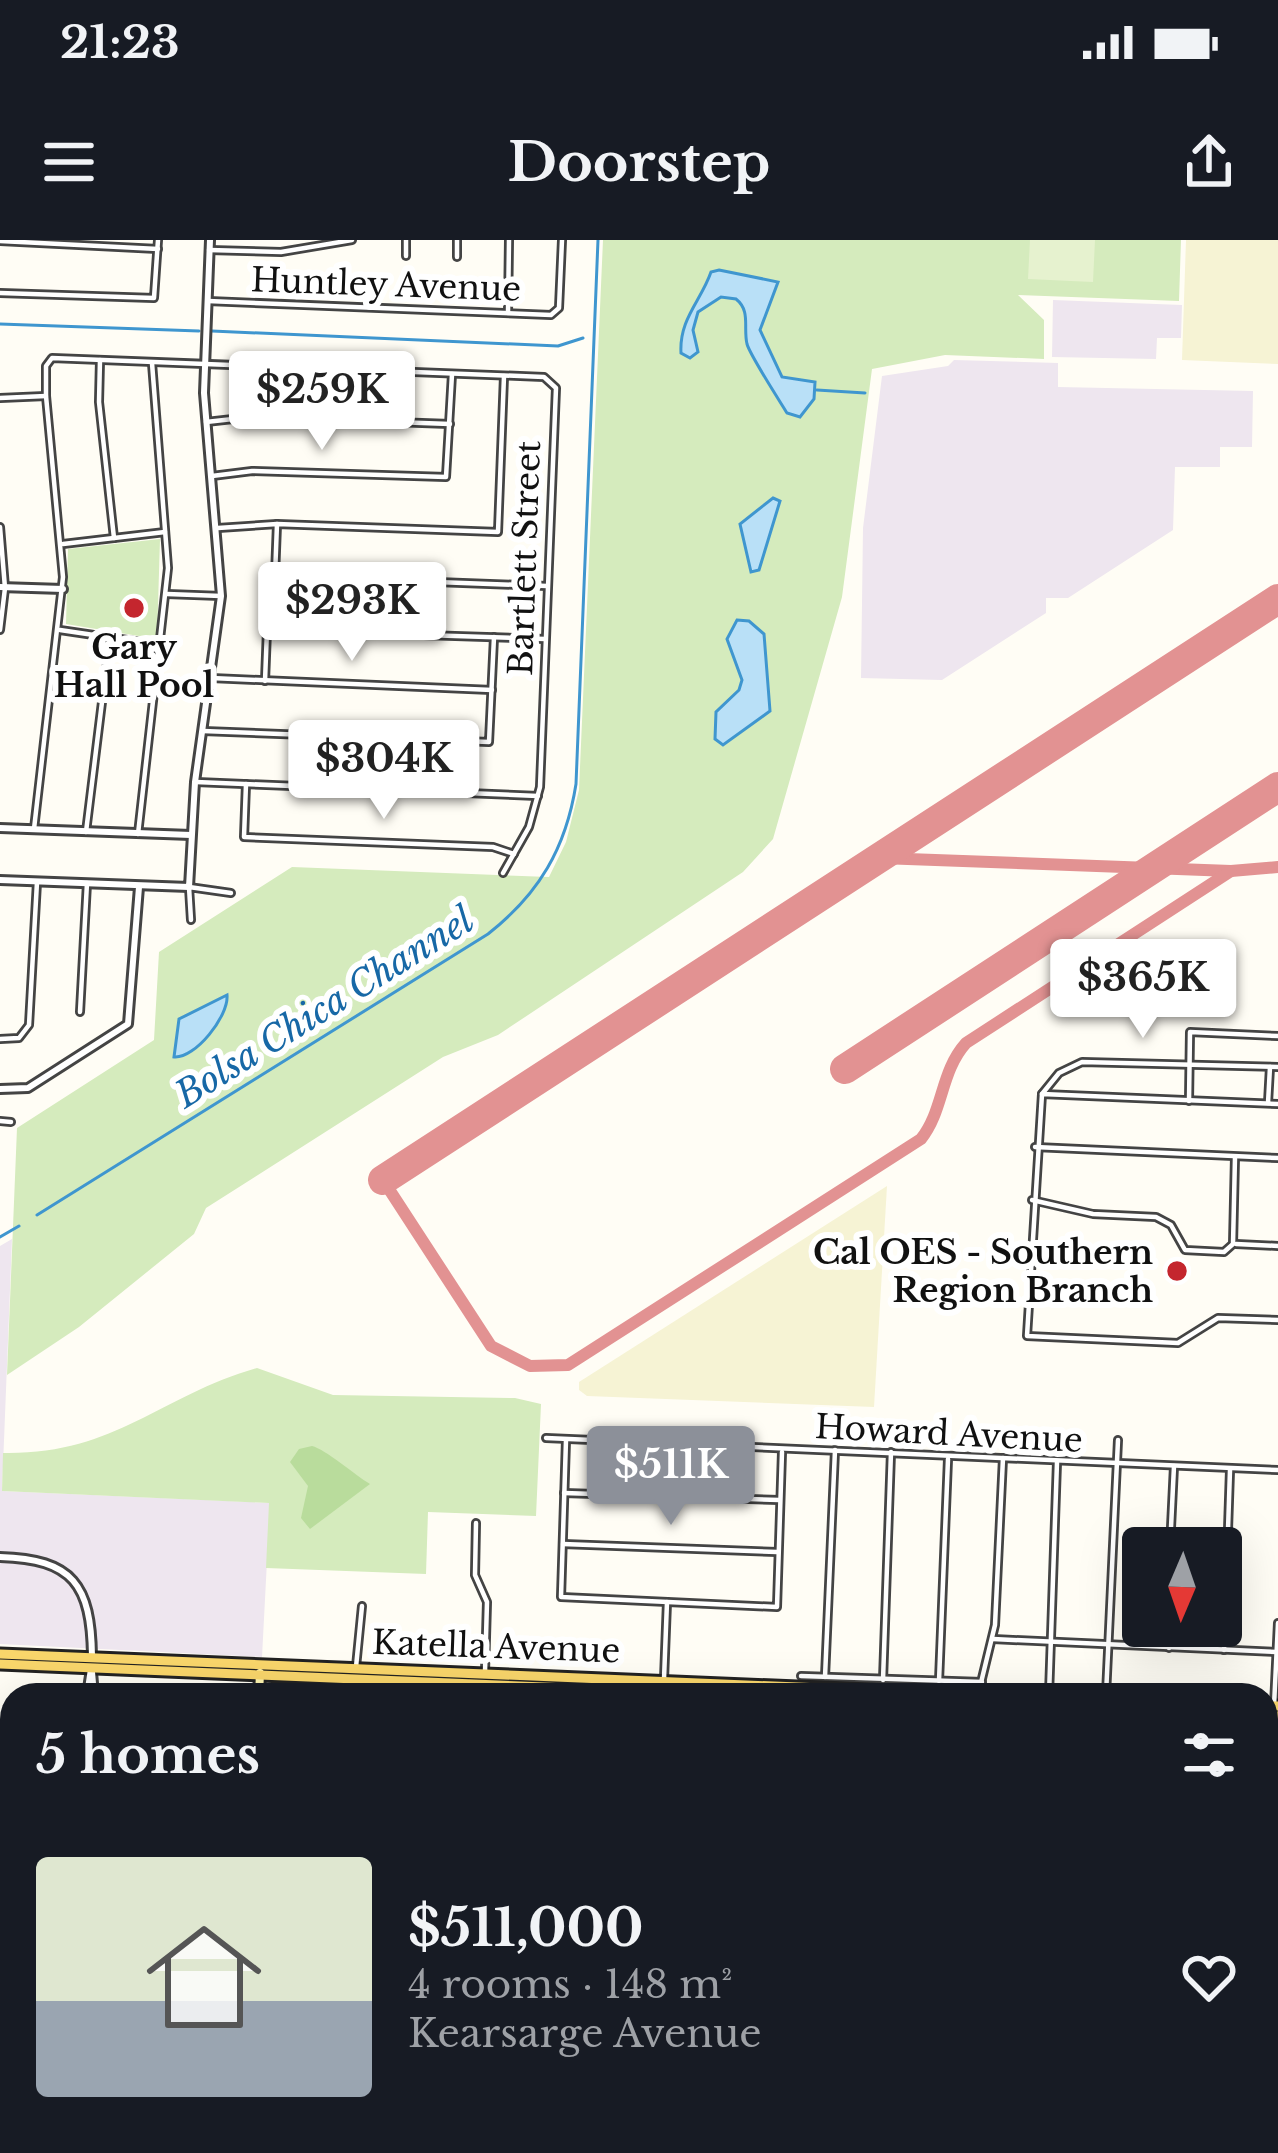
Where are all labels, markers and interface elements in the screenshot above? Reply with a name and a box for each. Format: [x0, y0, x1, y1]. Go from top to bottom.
text: 21:23 [60, 14, 180, 70]
icon: menu [36, 129, 102, 195]
text: Doorstep [508, 129, 770, 196]
icon: share [1176, 129, 1242, 195]
street label: Huntley Avenue [250, 259, 522, 310]
pin: $259K [238, 351, 406, 453]
text: $259K [256, 365, 388, 414]
street label: Bartlett Street [500, 439, 549, 676]
pin: $293K [268, 562, 436, 664]
text: $293K [285, 576, 419, 625]
marker: Gary Hall Pool [121, 595, 147, 621]
place label: Gary Hall Pool [54, 627, 215, 706]
pin: $304K [300, 720, 468, 822]
text: $304K [315, 734, 453, 783]
water label: Bolsa Chica Channel [165, 897, 483, 1119]
pin: $365K [1059, 939, 1227, 1041]
text: $365K [1077, 953, 1209, 1002]
place label: Cal OES - Southern Region Branch [813, 1232, 1153, 1311]
marker: Cal OES - Southern Region Branch [1164, 1258, 1190, 1284]
street label: Howard Avenue [814, 1406, 1084, 1461]
pin: $511K [587, 1426, 755, 1528]
text: $511K [614, 1440, 728, 1489]
north arrow [1122, 1527, 1242, 1647]
map controls [1122, 1527, 1242, 1647]
street label: Katella Avenue [371, 1622, 621, 1671]
icon: filters [1176, 1722, 1242, 1788]
text: 5 homes [36, 1724, 260, 1787]
text: $511,000 [408, 1897, 644, 1960]
icon: home [132, 1905, 276, 2049]
icon: heart [1176, 1944, 1242, 2010]
text: 4 rooms · 148 m² [408, 1960, 732, 2009]
text: Kearsarge Avenue [408, 2009, 762, 2058]

